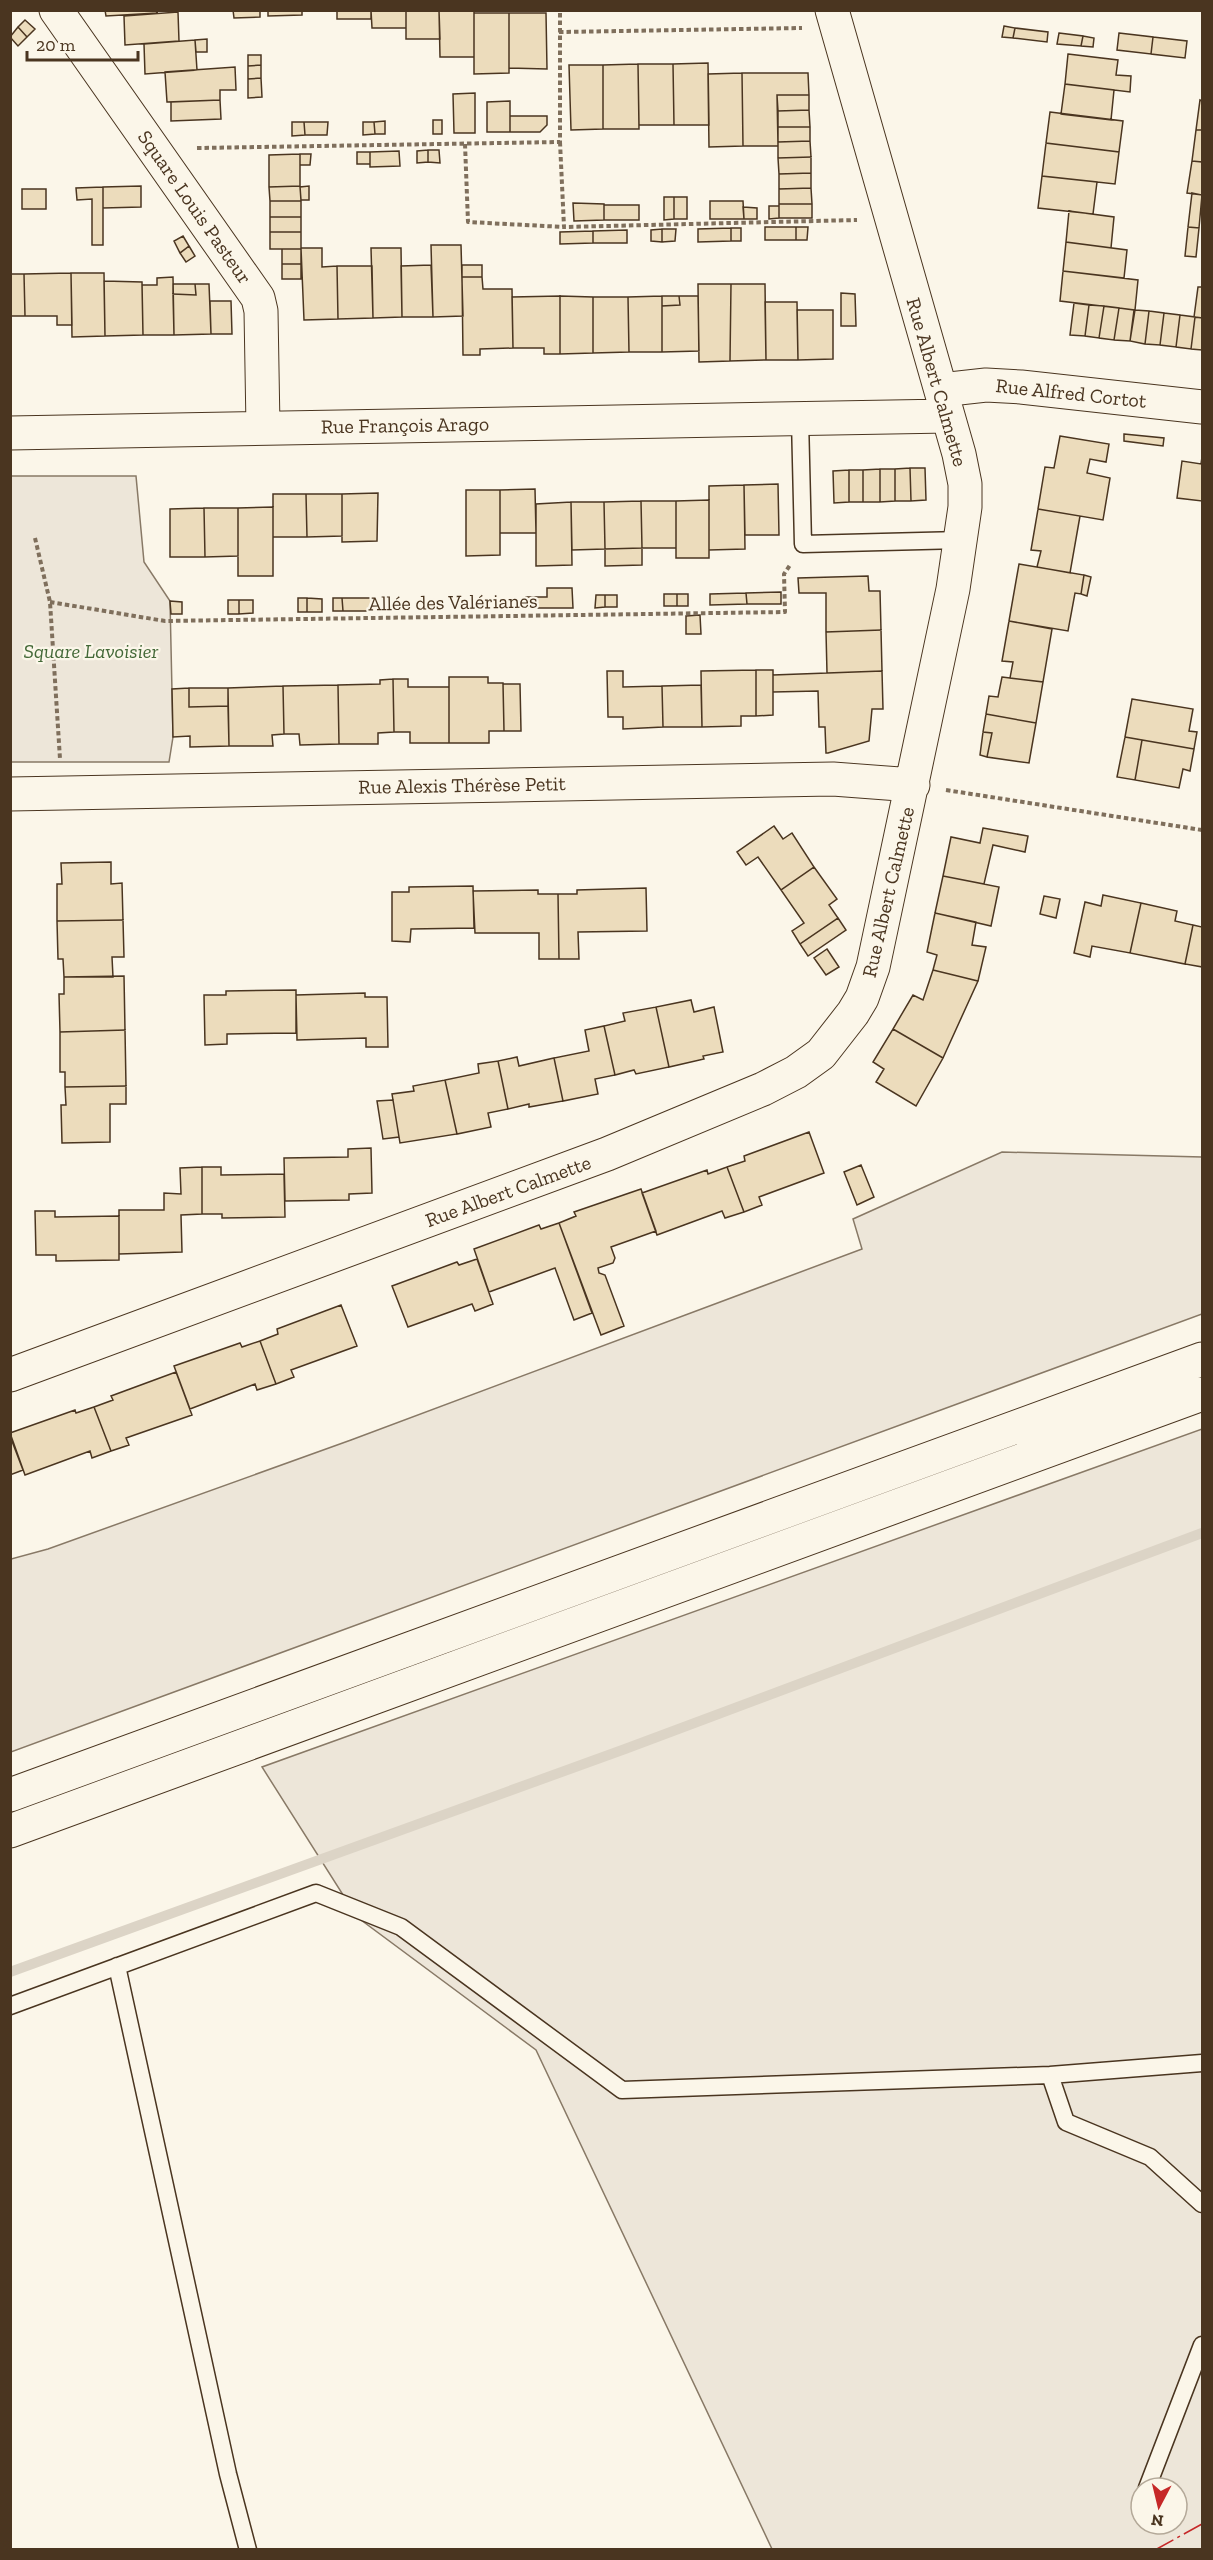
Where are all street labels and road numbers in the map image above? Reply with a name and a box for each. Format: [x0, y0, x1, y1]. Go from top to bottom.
street label: Square Louis Pasteur [133, 126, 257, 288]
street label: Rue Albert Calmette [901, 295, 973, 469]
street label: Rue Alfred Cortot [994, 373, 1148, 413]
street label: Rue François Arago [321, 412, 489, 438]
street label: Allée des Valérianes [368, 589, 538, 615]
street label: Rue Alexis Thérèse Petit [358, 771, 567, 799]
street label: Rue Albert Calmette [857, 804, 919, 980]
street label: Rue Albert Calmette [422, 1150, 594, 1232]

